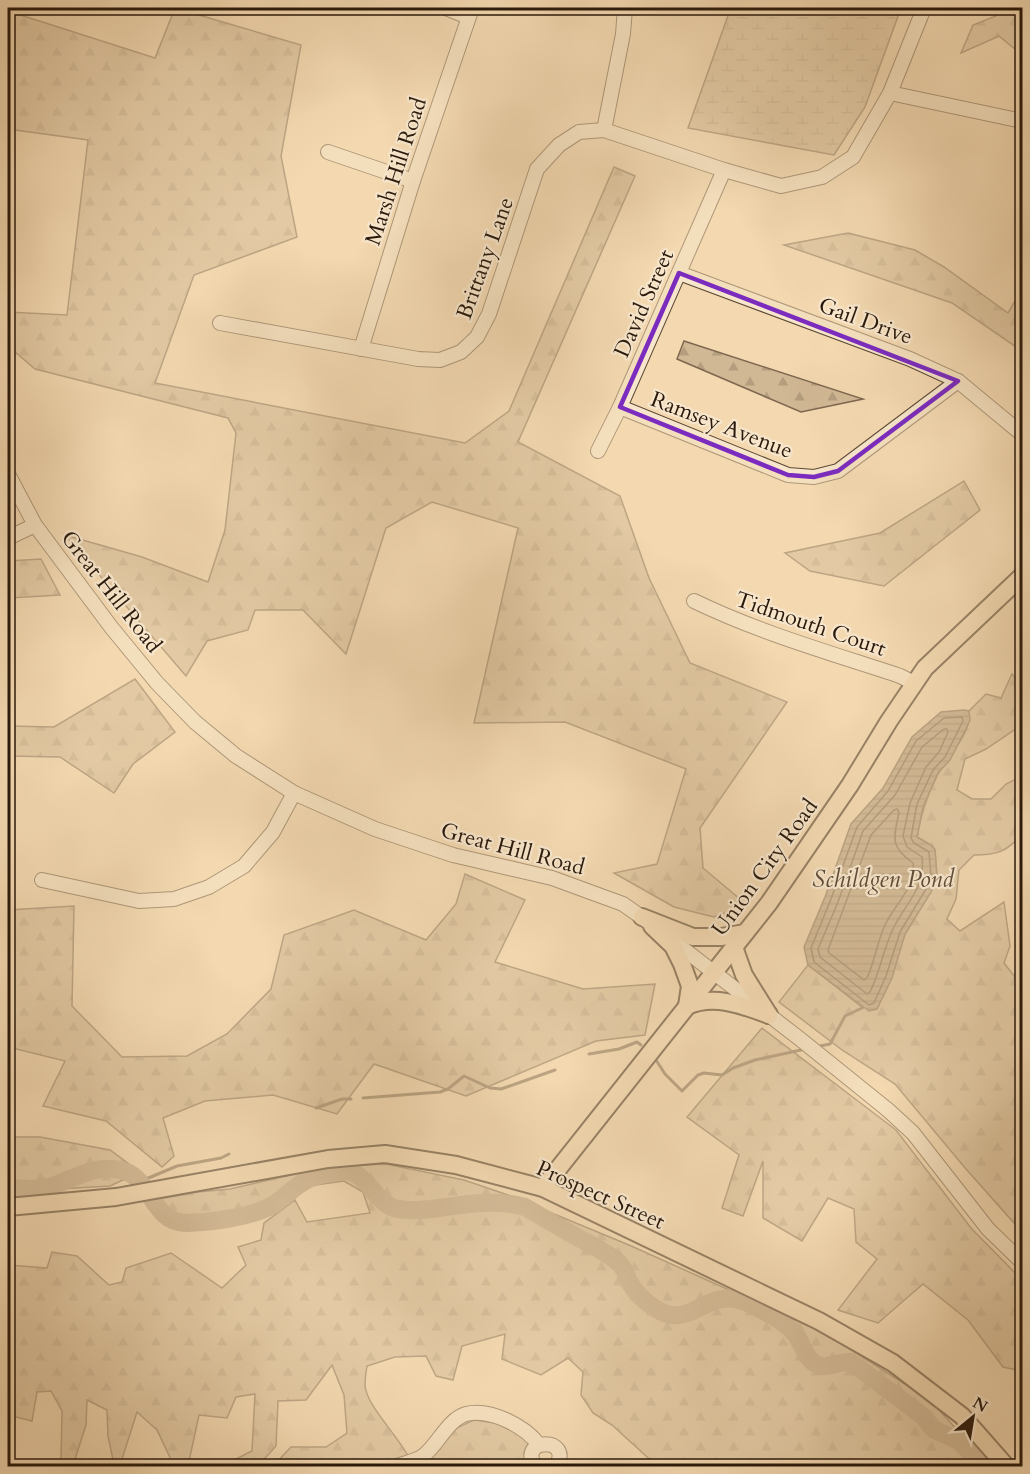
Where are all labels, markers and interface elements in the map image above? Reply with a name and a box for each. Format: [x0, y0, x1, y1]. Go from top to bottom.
street label: Marsh Hill Road [358, 93, 434, 249]
street label: Brittany Lane [449, 193, 521, 324]
street label: David Street [607, 245, 681, 362]
street label: Gail Drive [815, 290, 917, 352]
street label: Ramsey Avenue [646, 384, 797, 466]
street label: Great Hill Road [54, 524, 169, 659]
street label: Tidmouth Court [731, 584, 890, 664]
street label: Union City Road [705, 793, 825, 942]
street label: Great Hill Road [437, 815, 588, 883]
water label: Schildgen Pond [812, 863, 955, 896]
street label: Prospect Street [532, 1153, 670, 1237]
north arrow [943, 1387, 1003, 1447]
text: N [968, 1392, 992, 1418]

